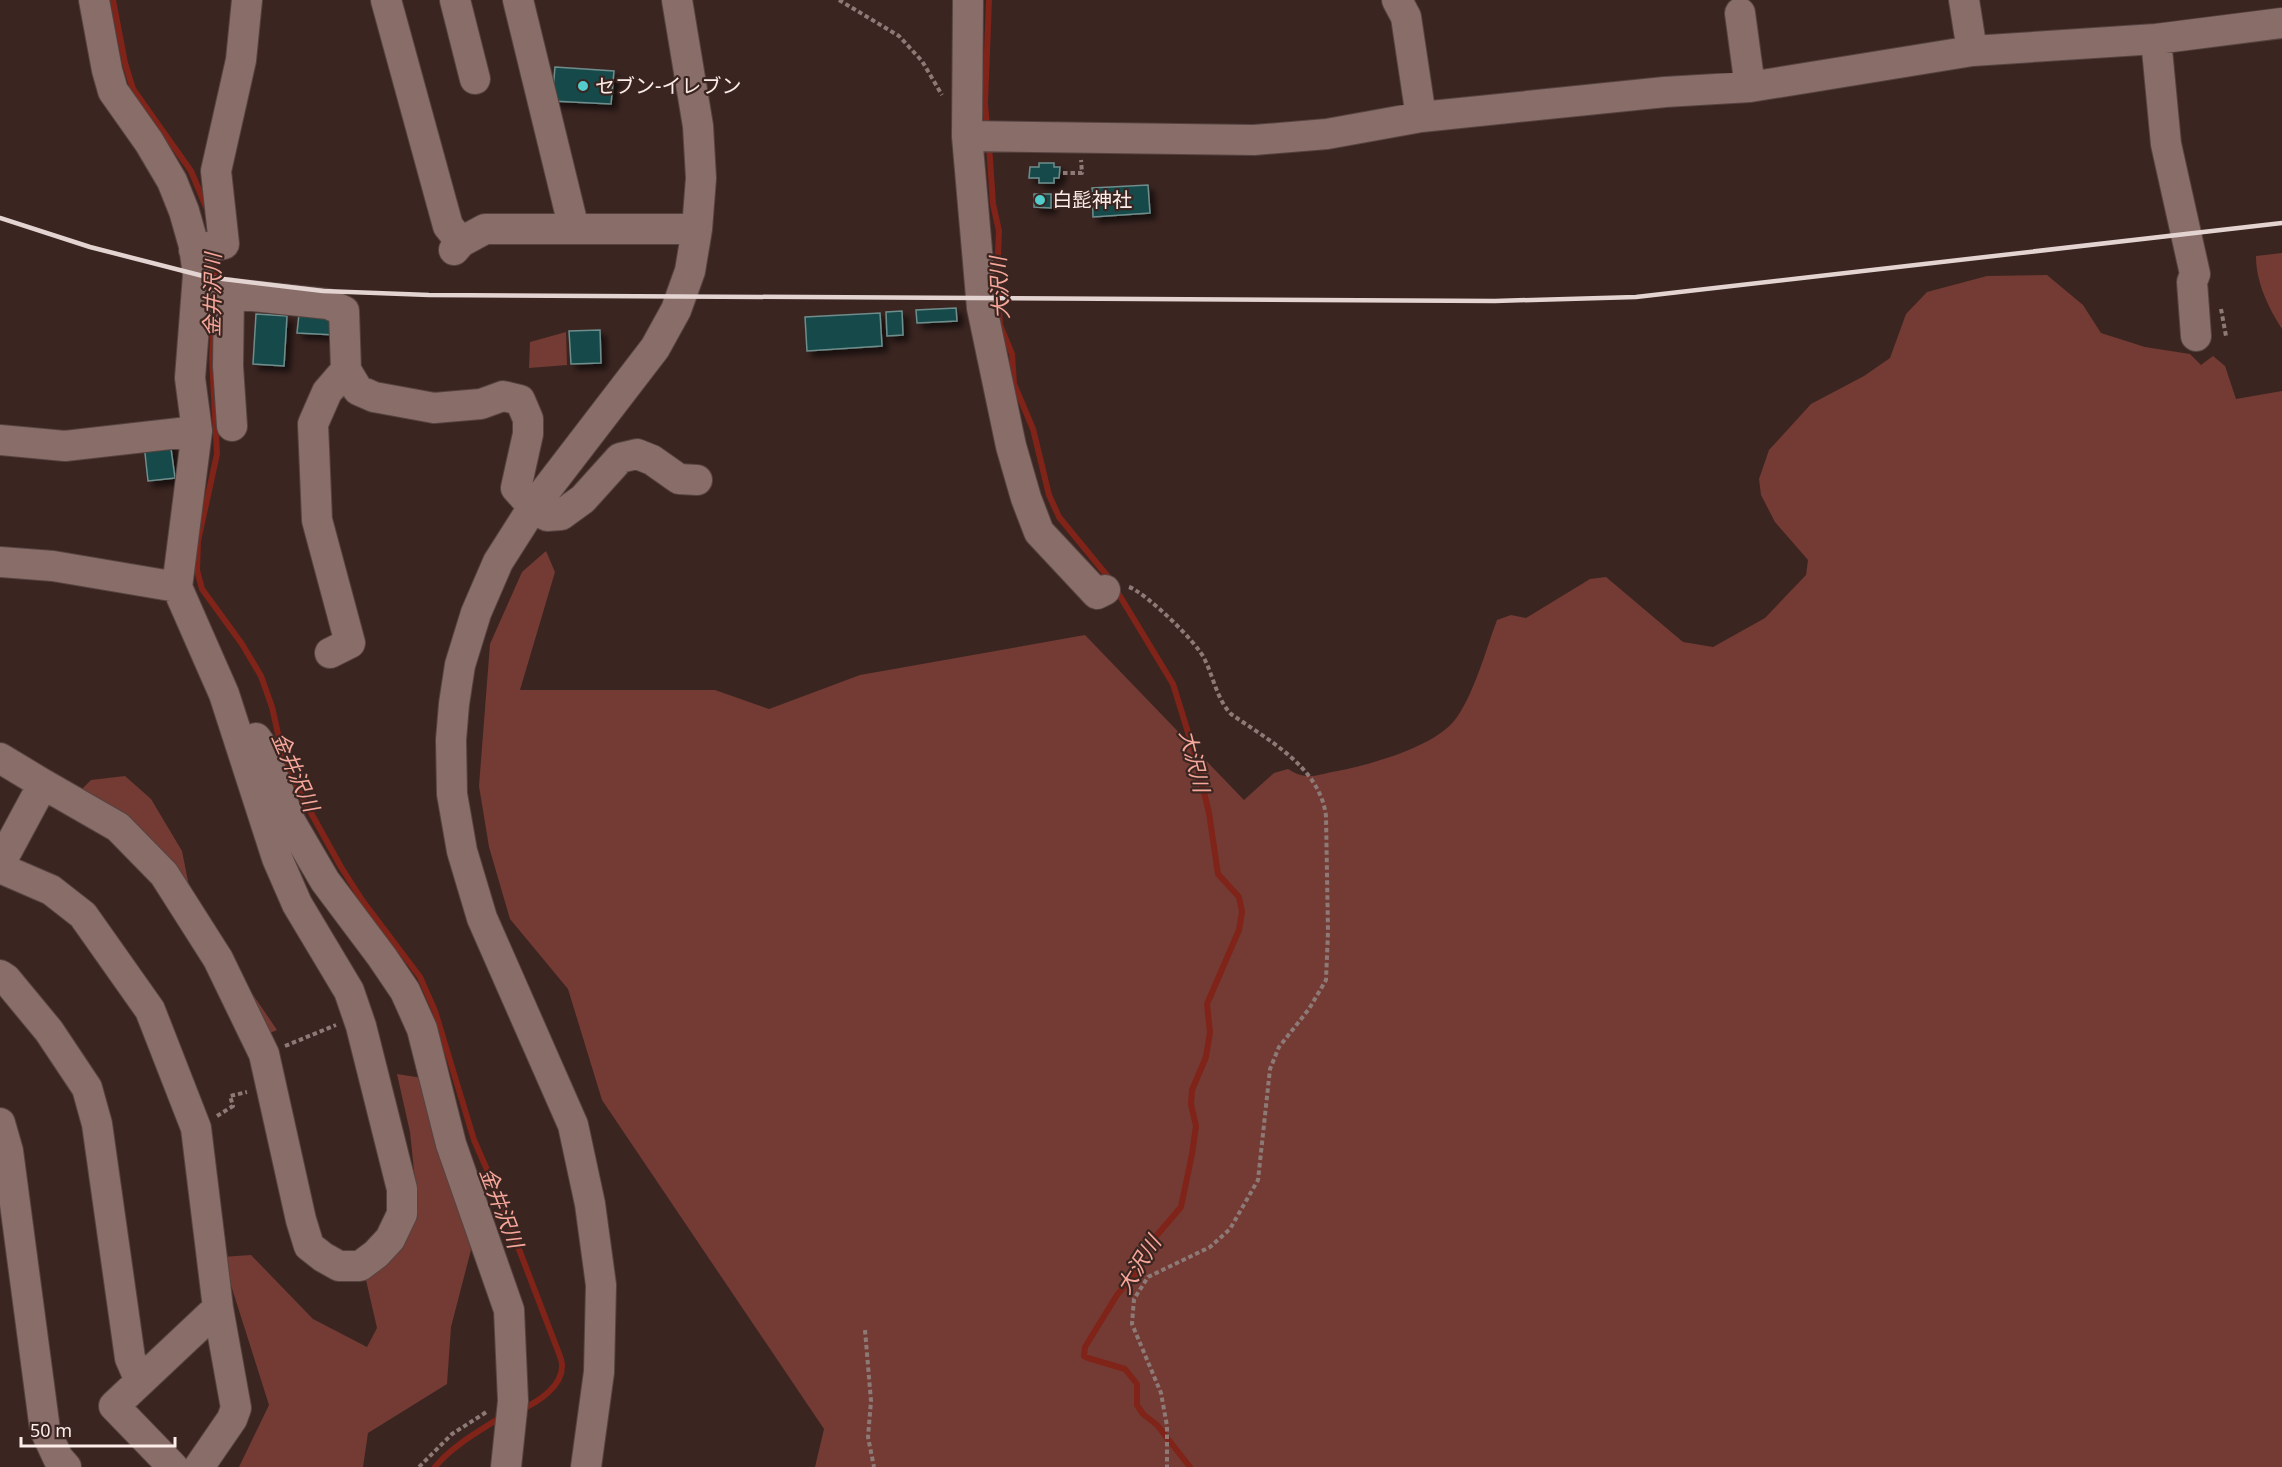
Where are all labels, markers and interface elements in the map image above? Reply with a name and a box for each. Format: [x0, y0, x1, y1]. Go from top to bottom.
place label: セブン-イレブン [595, 72, 741, 99]
marker: セブン-イレブン [576, 79, 590, 93]
place label: 白髭神社 [1052, 186, 1132, 213]
marker: 白髭神社 [1033, 193, 1047, 207]
water label: 金井沢川 [197, 251, 227, 337]
water label: 大沢川 [983, 254, 1015, 320]
water label: 大沢川 [1174, 727, 1217, 797]
water label: 金井沢川 [266, 728, 327, 817]
water label: 金井沢川 [474, 1163, 531, 1254]
water label: 大沢川 [1110, 1229, 1168, 1299]
scale bar [21, 1410, 176, 1448]
text: 50 m [30, 1418, 72, 1442]

